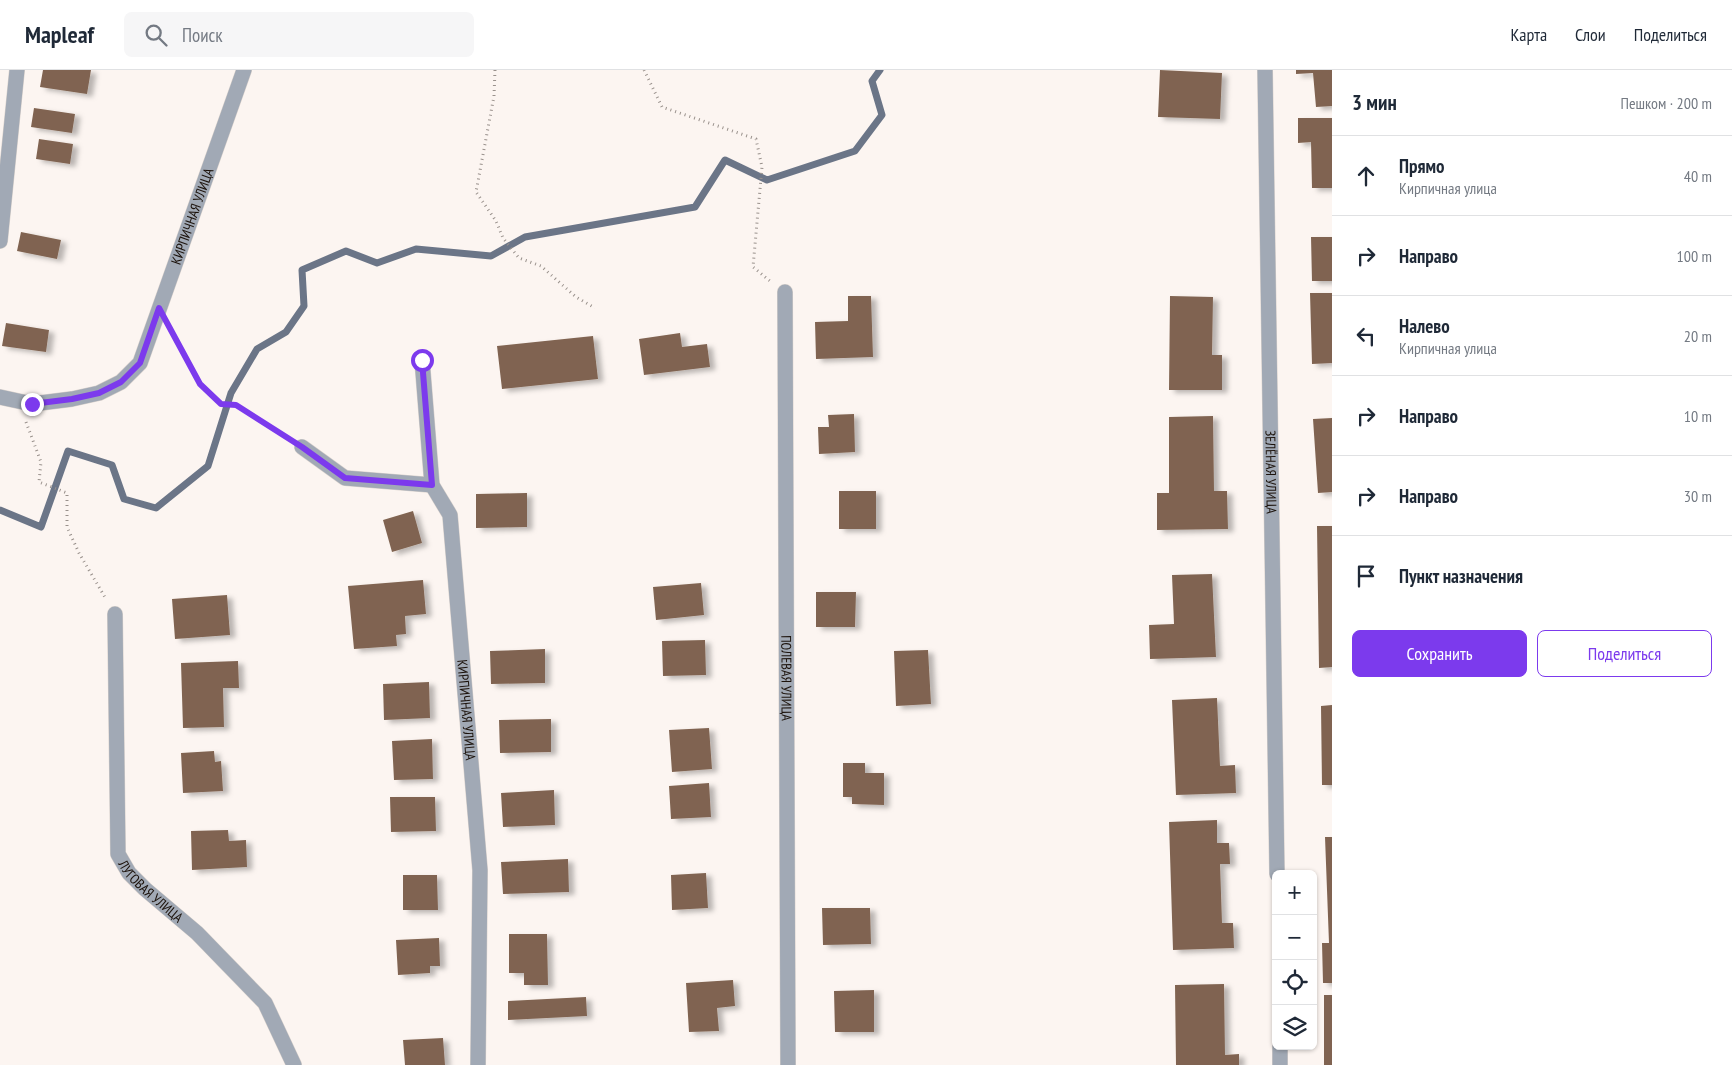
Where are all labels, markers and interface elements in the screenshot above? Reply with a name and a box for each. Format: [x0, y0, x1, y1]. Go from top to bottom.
search box [124, 12, 474, 57]
text: Mapleaf [25, 19, 94, 50]
icon: search [142, 21, 170, 49]
text: Поиск [182, 23, 223, 47]
text: Карта [1510, 23, 1547, 46]
text: Слои [1575, 23, 1606, 46]
text: Поделиться [1634, 23, 1707, 46]
text: 3 мин [1352, 89, 1397, 116]
text: Пешком · 200 m [1621, 93, 1712, 113]
text: Прямо [1399, 154, 1444, 178]
icon: ahead [1352, 162, 1380, 190]
street label: КИРПИЧНАЯ УЛИЦА [167, 165, 218, 267]
text: 40 m [1684, 166, 1712, 186]
text: Кирпичная улица [1399, 178, 1497, 198]
icon: right [1352, 242, 1380, 270]
text: Направо [1399, 244, 1458, 268]
text: 100 m [1677, 246, 1712, 266]
text: Налево [1399, 314, 1450, 338]
icon: left [1352, 322, 1380, 350]
text: 20 m [1684, 326, 1712, 346]
text: Кирпичная улица [1399, 338, 1497, 358]
route start [411, 349, 434, 372]
route end [21, 393, 44, 416]
icon: right [1352, 402, 1380, 430]
text: Направо [1399, 404, 1458, 428]
text: 10 m [1684, 406, 1712, 426]
street label: ЗЕЛЁНАЯ УЛИЦА [1261, 430, 1281, 514]
icon: right [1352, 482, 1380, 510]
text: Направо [1399, 484, 1458, 508]
text: 30 m [1684, 486, 1712, 506]
icon: arrive [1352, 562, 1380, 590]
text: Пункт назначения [1399, 564, 1523, 588]
button: Сохранить [1352, 630, 1527, 677]
button: Поделиться [1537, 630, 1712, 677]
street label: ПОЛЕВАЯ УЛИЦА [777, 635, 796, 721]
street label: КИРПИЧНАЯ УЛИЦА [453, 659, 480, 761]
street label: ЛУГОВАЯ УЛИЦА [114, 856, 187, 926]
map controls [1272, 870, 1317, 1050]
button: + [1272, 870, 1317, 915]
button: − [1272, 915, 1317, 960]
button: locate [1272, 960, 1317, 1005]
button: layers [1272, 1005, 1317, 1050]

